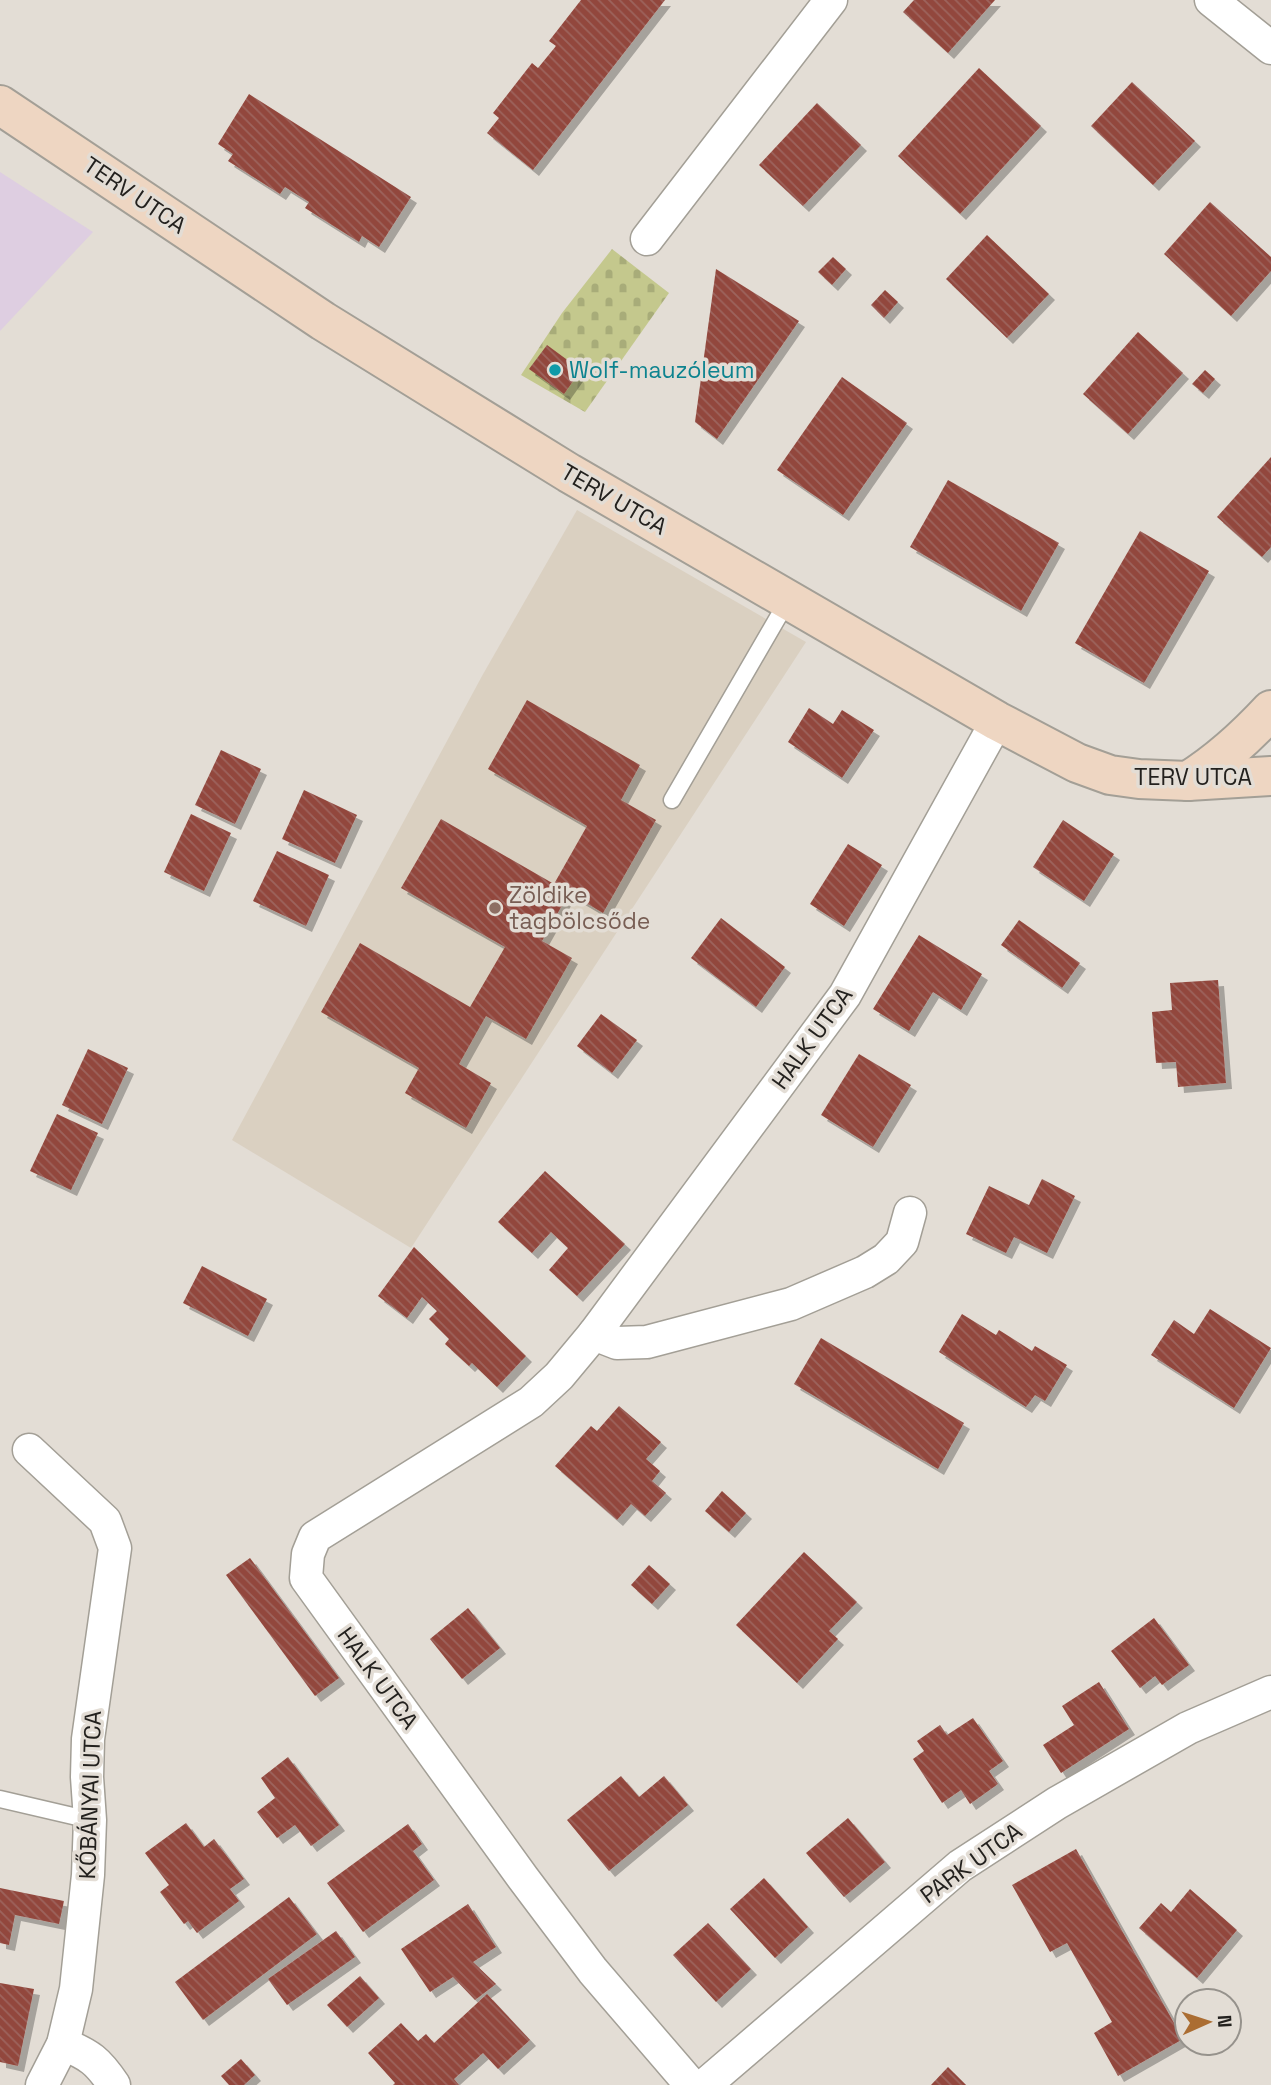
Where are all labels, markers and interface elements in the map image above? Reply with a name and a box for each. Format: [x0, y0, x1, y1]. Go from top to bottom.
street label: TERV UTCA [78, 150, 192, 240]
place label: Wolf-mauzóleum [569, 355, 754, 385]
marker: Wolf-mauzóleum [547, 362, 563, 378]
street label: TERV UTCA [555, 457, 673, 541]
street label: TERV UTCA [1134, 762, 1252, 792]
place label: Zöldike tagbölcsőde [509, 880, 650, 936]
marker: Zöldike tagbölcsőde [487, 900, 503, 916]
street label: HALK UTCA [765, 981, 859, 1095]
street label: HALK UTCA [331, 1621, 425, 1735]
street label: KŐBÁNYAI UTCA [72, 1710, 108, 1880]
street label: PARK UTCA [914, 1816, 1028, 1910]
north arrow [1173, 1987, 1243, 2057]
text: N [1212, 2014, 1237, 2028]

